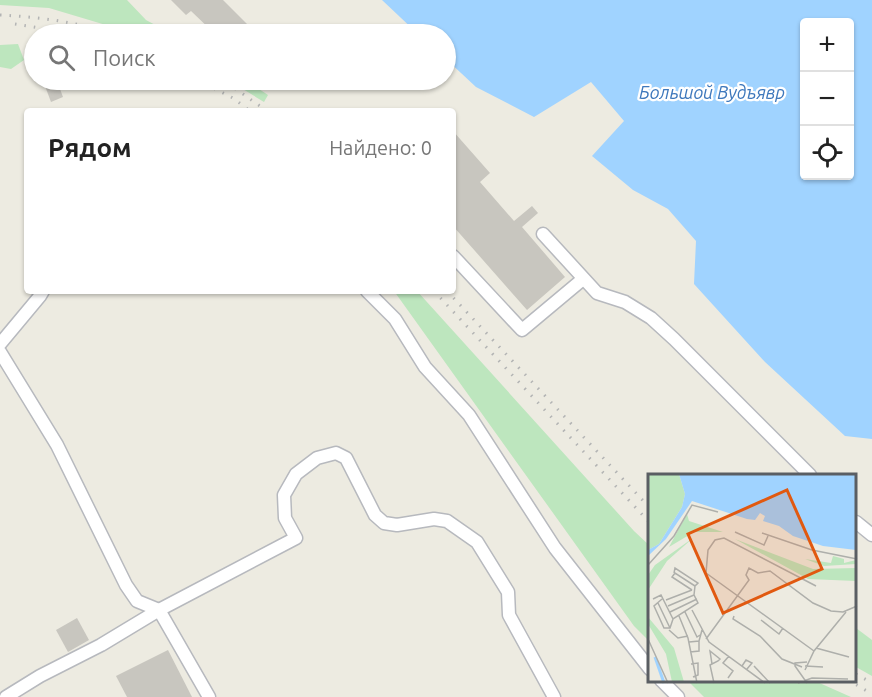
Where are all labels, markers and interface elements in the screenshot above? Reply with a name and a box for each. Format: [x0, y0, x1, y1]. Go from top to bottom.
map controls [800, 18, 854, 180]
button: + [800, 18, 854, 72]
search box [24, 24, 456, 90]
icon: search [45, 41, 78, 74]
text: Поиск [93, 45, 156, 70]
button: − [800, 72, 854, 126]
water label: Большой Вудъявр [639, 82, 785, 102]
button: locate [800, 126, 854, 180]
text: Рядом [48, 133, 132, 162]
text: Найдено: 0 [329, 136, 432, 159]
inset map [648, 474, 857, 682]

